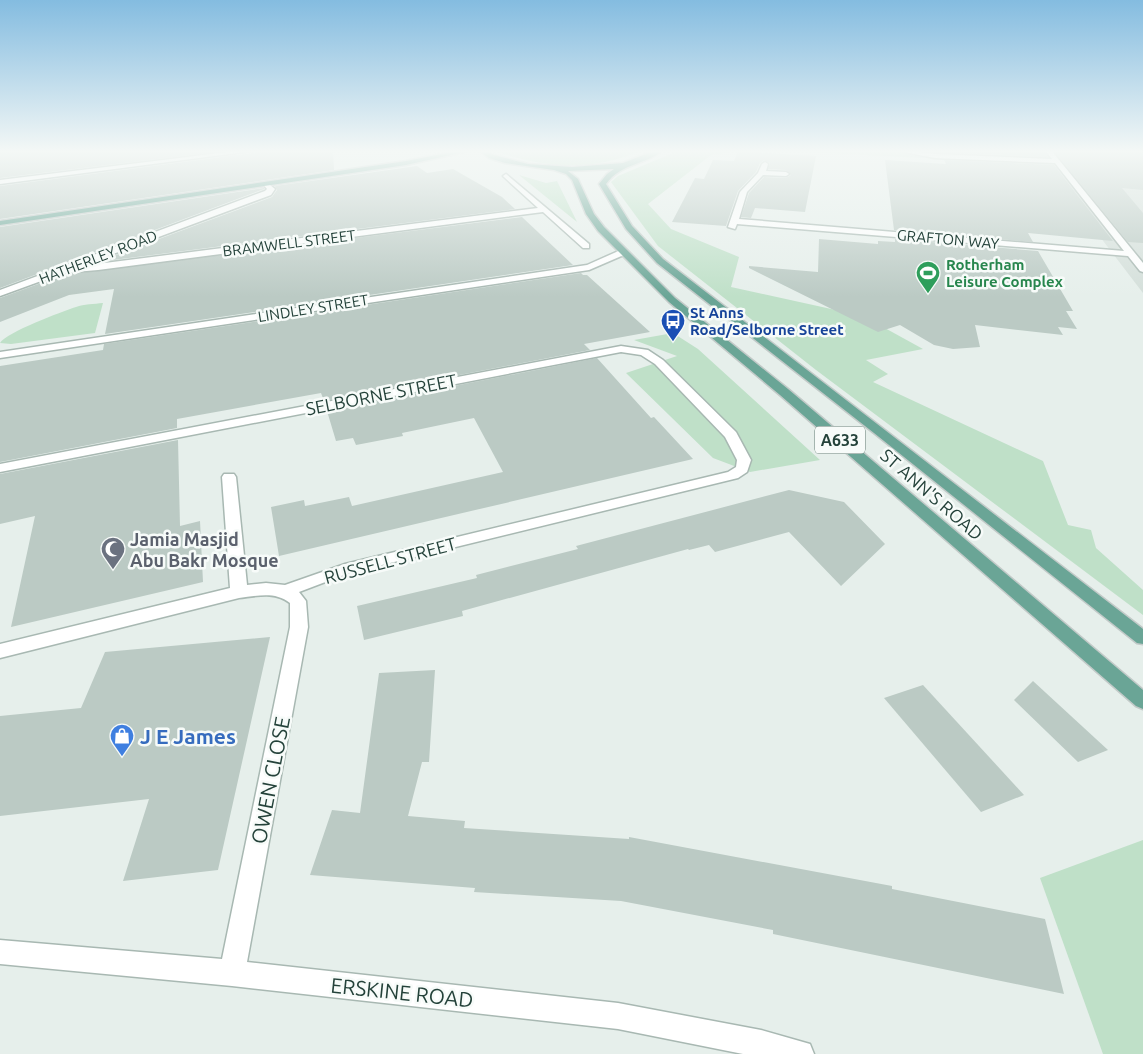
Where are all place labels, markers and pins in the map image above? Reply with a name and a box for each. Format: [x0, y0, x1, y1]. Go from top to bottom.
place label: Rotherham Leisure Complex [946, 256, 1063, 290]
sports icon: Rotherham Leisure Complex [915, 260, 941, 294]
place label: St Anns Road/Selborne Street [690, 304, 844, 338]
bus stop icon: St Anns Road/Selborne Street [660, 308, 686, 342]
place label: Jamia Masjid Abu Bakr Mosque [130, 529, 279, 570]
mosque icon: Jamia Masjid Abu Bakr Mosque [100, 536, 126, 570]
shop icon: J E James [109, 723, 135, 757]
place label: J E James [140, 724, 236, 748]

